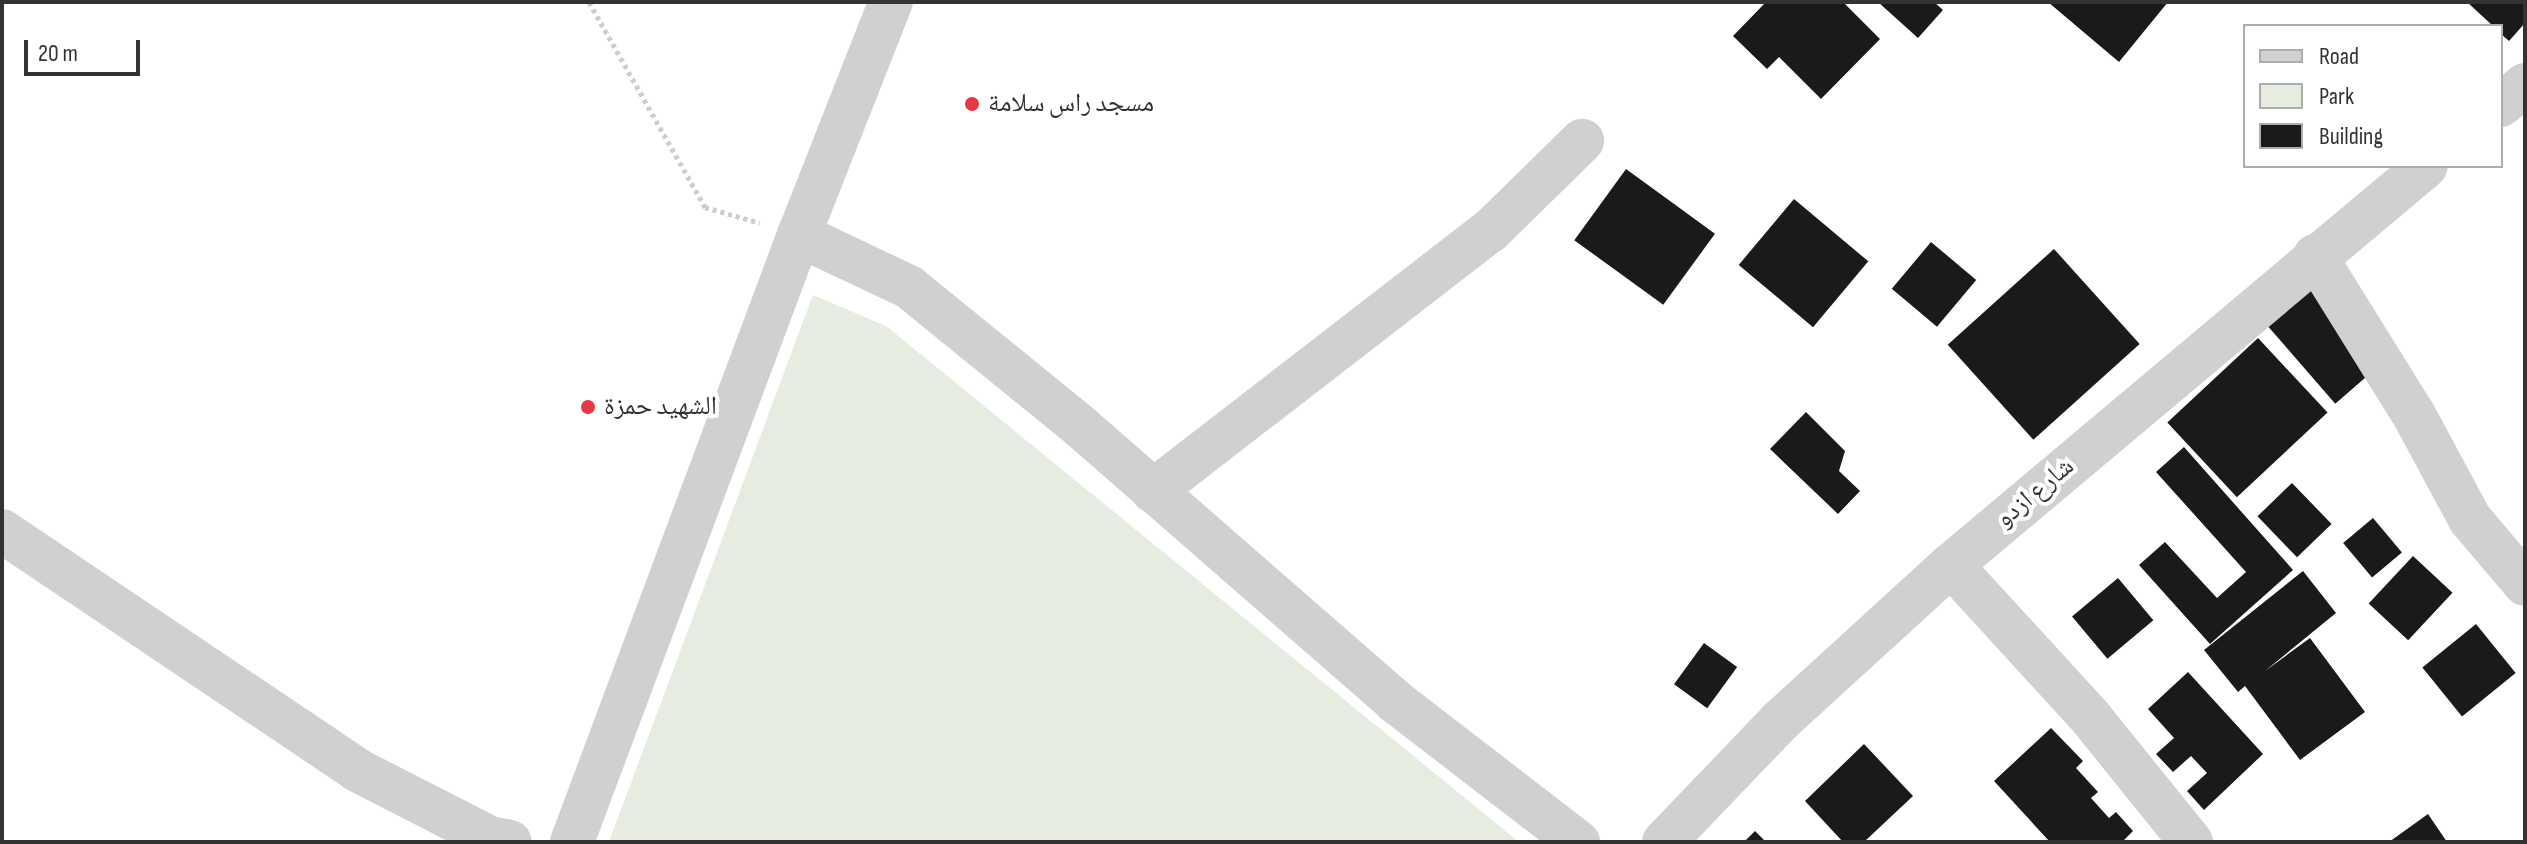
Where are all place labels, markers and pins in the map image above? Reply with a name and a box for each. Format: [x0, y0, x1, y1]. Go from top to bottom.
place label: مسجد راس سلامة [988, 88, 1154, 120]
marker: مسجد راس سلامة [963, 95, 981, 113]
place label: الشهيد حمزة [604, 391, 717, 423]
marker: الشهيد حمزة [579, 398, 597, 416]

